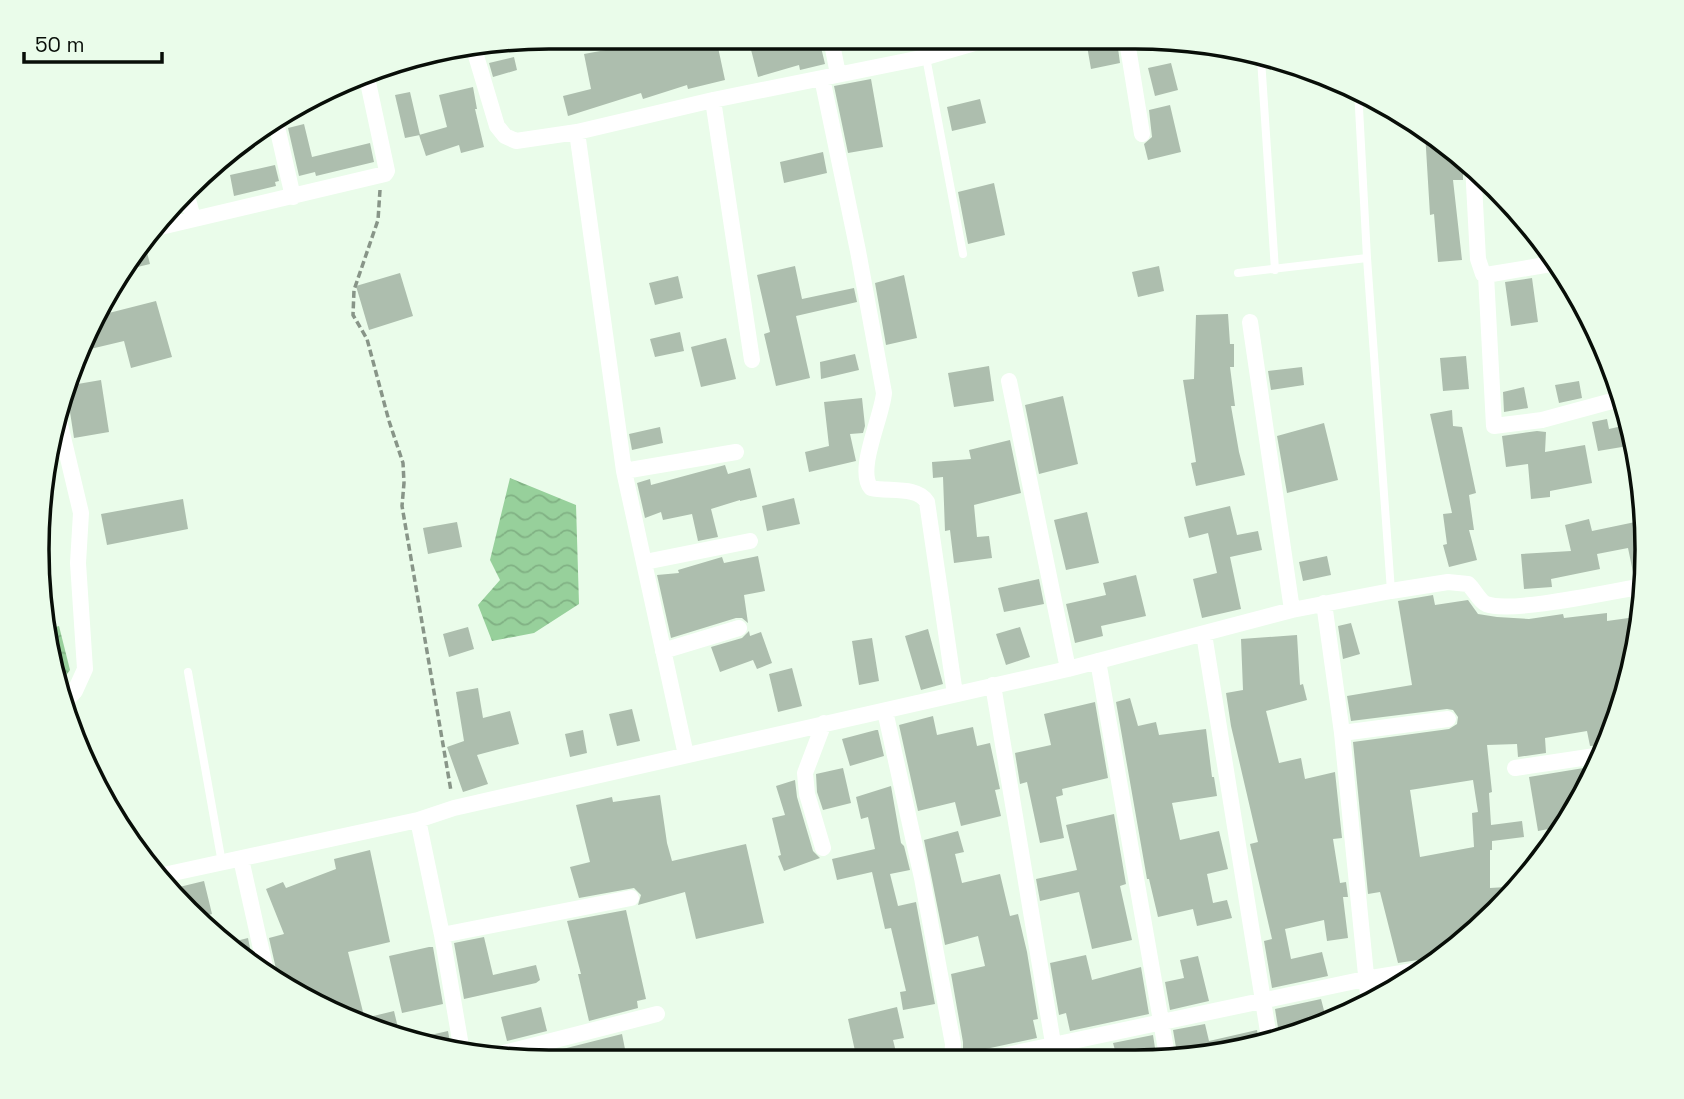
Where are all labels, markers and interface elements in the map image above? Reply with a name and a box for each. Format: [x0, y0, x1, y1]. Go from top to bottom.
scale bar [24, 21, 163, 65]
text: 50 m [35, 31, 85, 58]

